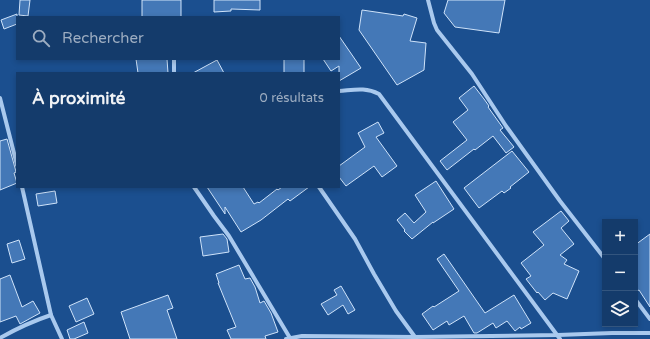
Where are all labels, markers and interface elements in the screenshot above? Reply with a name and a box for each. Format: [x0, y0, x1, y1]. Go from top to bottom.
search box [16, 16, 340, 60]
icon: search [30, 27, 52, 49]
text: Rechercher [62, 29, 144, 47]
text: À proximité [32, 88, 125, 109]
text: 0 résultats [260, 90, 324, 106]
map controls [602, 219, 638, 327]
button: + [602, 219, 638, 255]
button: − [602, 255, 638, 291]
button: layers [602, 291, 638, 327]

